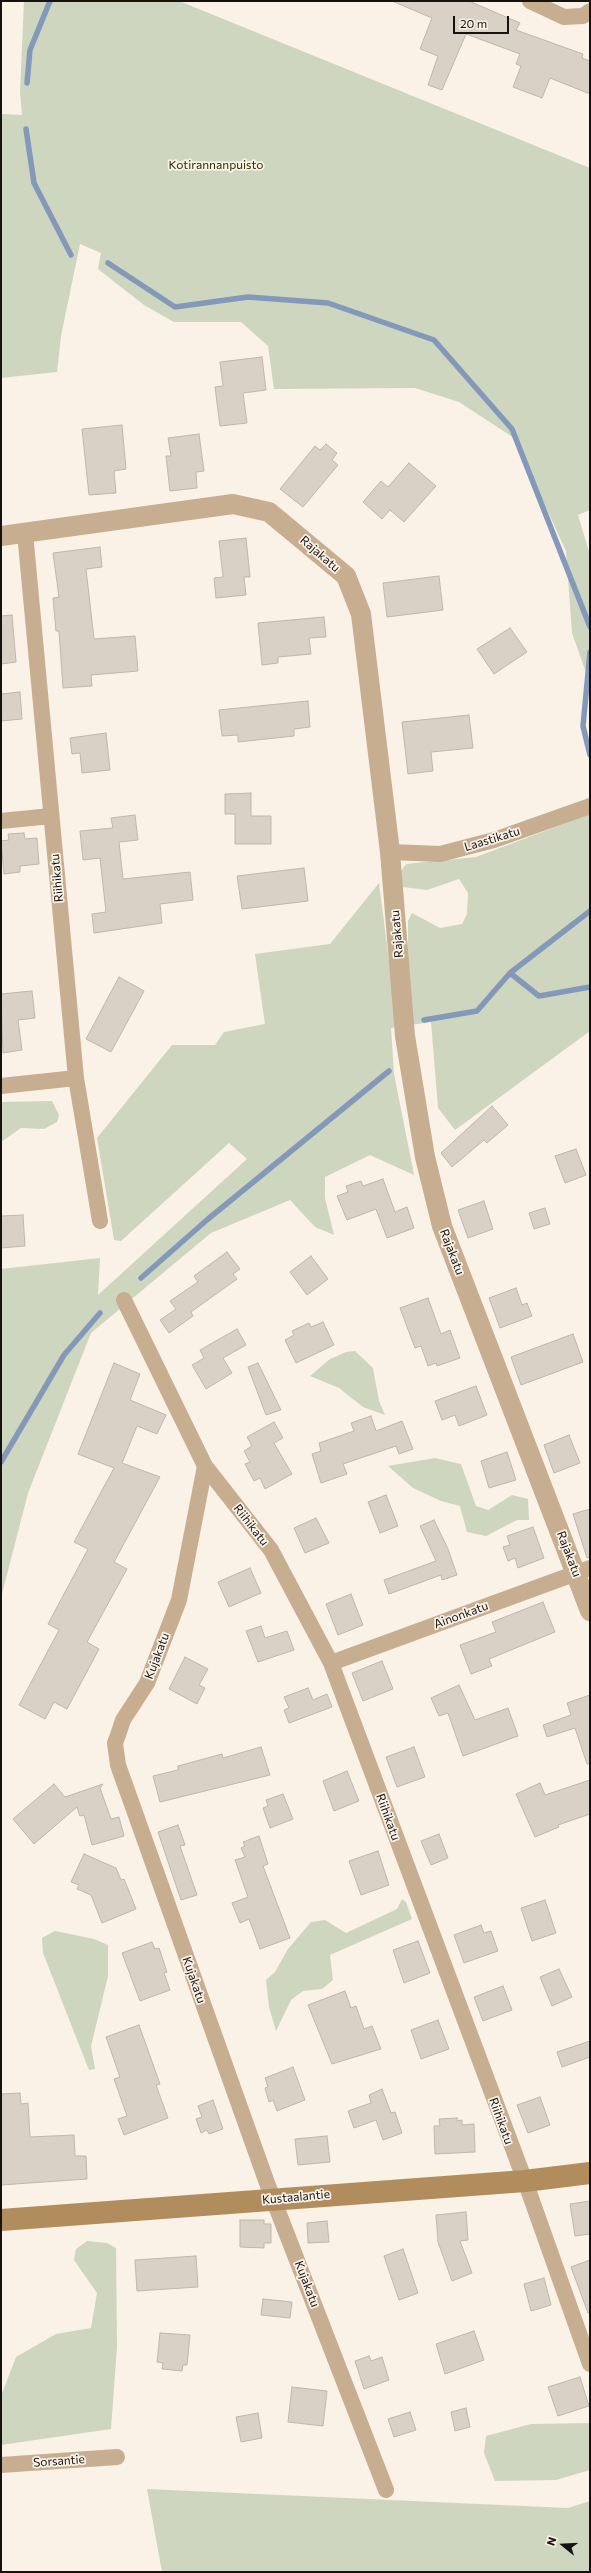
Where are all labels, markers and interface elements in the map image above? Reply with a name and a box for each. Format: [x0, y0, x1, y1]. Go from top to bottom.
scale bar [455, 8, 511, 34]
text: 20 m [460, 16, 487, 30]
park label: Kotirannanpuisto [169, 158, 263, 172]
street label: Rajakatu [297, 533, 343, 575]
street label: Laastikatu [463, 824, 521, 854]
street label: Riihikatu [48, 853, 66, 903]
street label: Rajakatu [388, 909, 406, 959]
street label: Rajakatu [437, 1227, 467, 1277]
street label: Riihikatu [230, 1501, 272, 1549]
street label: Rajakatu [554, 1529, 584, 1579]
street label: Ainonkatu [432, 1599, 490, 1631]
street label: Kujakatu [142, 1631, 172, 1681]
street label: Riihikatu [373, 1792, 403, 1842]
street label: Kujakatu [179, 1955, 209, 2005]
street label: Riihikatu [486, 2096, 516, 2146]
street label: Kustaalantie [261, 2187, 331, 2207]
street label: Kujakatu [292, 2259, 322, 2309]
street label: Sorsantie [33, 2452, 85, 2470]
north arrow [543, 2525, 583, 2565]
text: N [544, 2535, 559, 2547]

